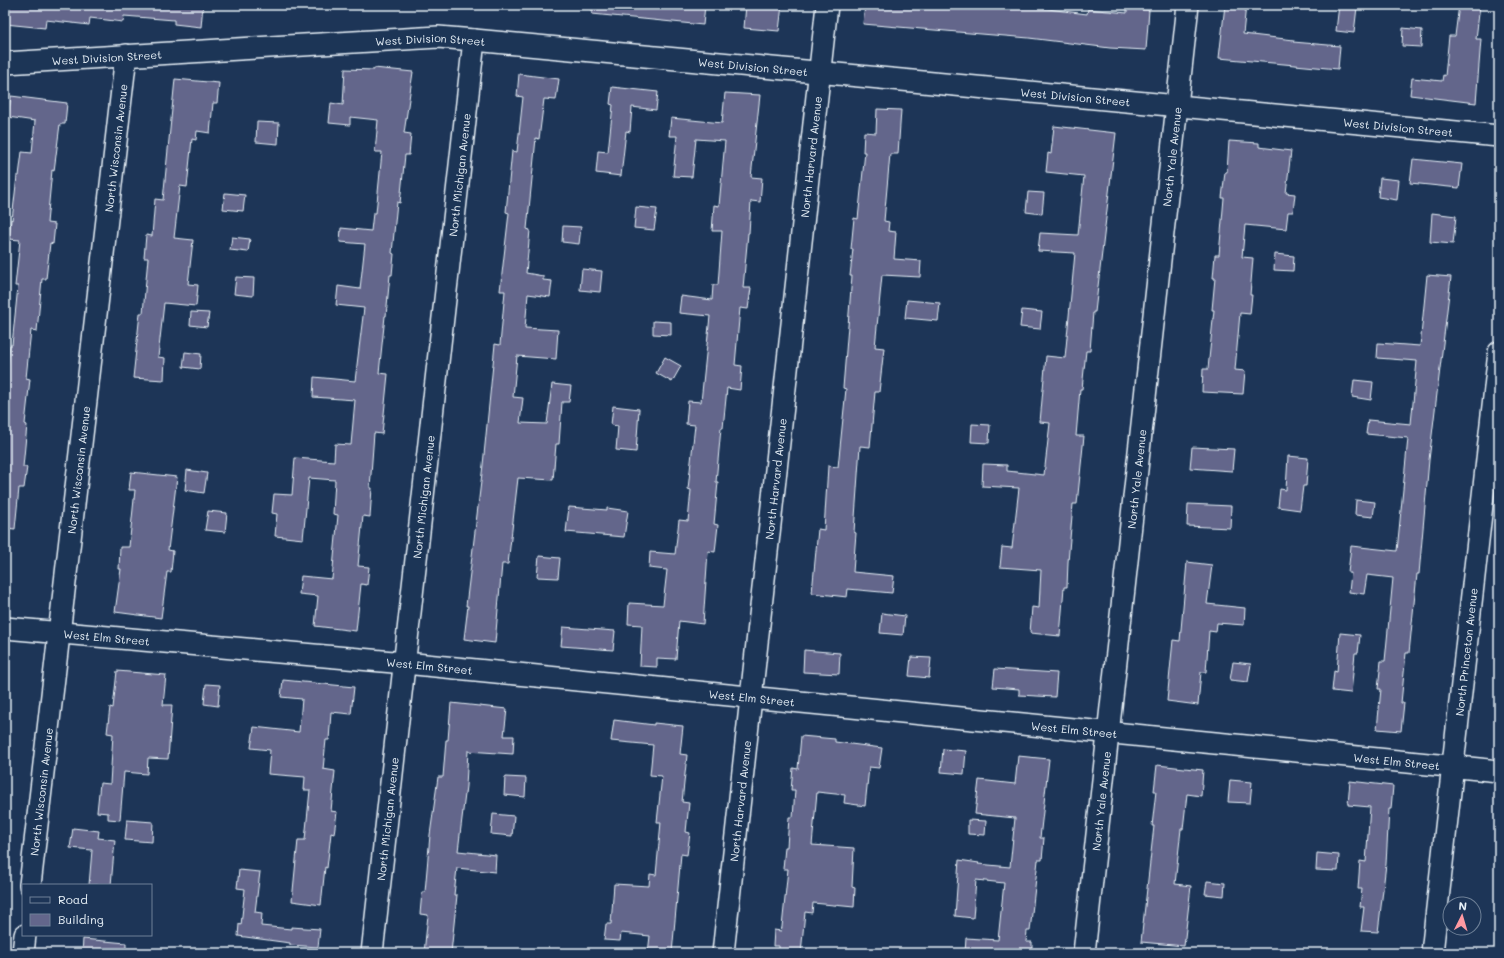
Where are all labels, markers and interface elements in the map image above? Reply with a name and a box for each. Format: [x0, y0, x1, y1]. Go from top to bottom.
street label: West Division Street [375, 29, 486, 49]
street label: West Division Street [51, 46, 162, 68]
street label: West Division Street [697, 54, 809, 79]
street label: North Wisconsin Avenue [100, 83, 130, 213]
street label: West Division Street [1020, 84, 1131, 109]
street label: North Harvard Avenue [796, 95, 824, 218]
street label: North Yale Avenue [1158, 106, 1184, 207]
street label: North Michigan Avenue [445, 112, 473, 237]
street label: West Division Street [1342, 114, 1454, 139]
street label: North Wisconsin Avenue [63, 405, 93, 535]
street label: North Harvard Avenue [761, 417, 789, 540]
street label: North Yale Avenue [1123, 428, 1149, 529]
street label: North Michigan Avenue [409, 434, 437, 559]
street label: North Princeton Avenue [1451, 587, 1480, 717]
street label: West Elm Street [63, 626, 151, 648]
street label: West Elm Street [386, 654, 473, 677]
street label: West Elm Street [708, 686, 796, 709]
street label: West Elm Street [1030, 717, 1118, 741]
street label: North Wisconsin Avenue [26, 727, 56, 856]
street label: North Harvard Avenue [726, 739, 754, 862]
street label: West Elm Street [1353, 749, 1441, 773]
street label: North Yale Avenue [1088, 750, 1114, 851]
street label: North Michigan Avenue [373, 756, 401, 881]
legend [22, 884, 152, 936]
text: Road [58, 891, 88, 907]
north arrow [1442, 896, 1482, 936]
text: N [1458, 898, 1468, 913]
text: Building [58, 911, 104, 927]

